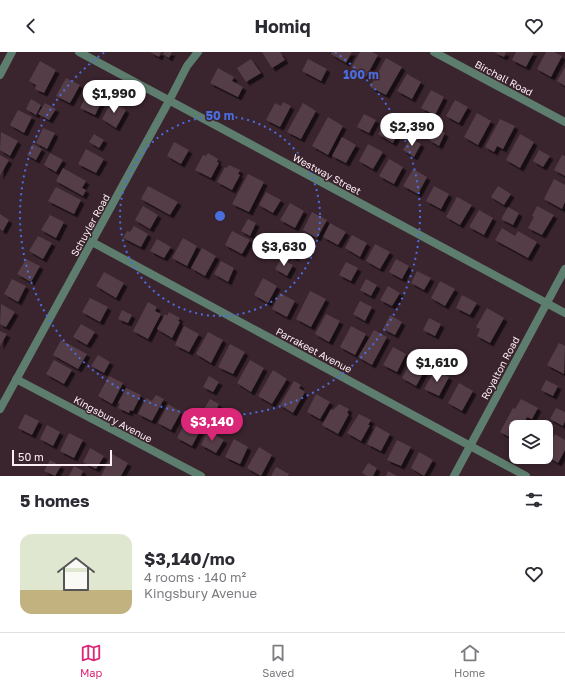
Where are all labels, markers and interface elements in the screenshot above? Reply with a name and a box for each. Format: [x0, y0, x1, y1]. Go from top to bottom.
icon: back [20, 15, 42, 37]
text: Homiq [254, 15, 311, 37]
icon: heart [523, 15, 545, 37]
street label: Birchall Road [473, 58, 535, 98]
text: 100 m [343, 67, 379, 82]
pin: $1,990 [81, 80, 147, 114]
text: $1,990 [92, 85, 136, 101]
text: 50 m [206, 108, 234, 123]
pin: $2,390 [379, 113, 445, 147]
text: $2,390 [389, 118, 435, 134]
street label: Westway Street [291, 151, 363, 197]
street label: Schuyler Road [68, 192, 112, 258]
centre of rings [213, 209, 227, 223]
pin: $3,630 [251, 233, 317, 267]
text: $3,630 [261, 238, 307, 254]
street label: Parrakeet Avenue [274, 325, 354, 375]
street label: Royalton Road [478, 334, 522, 402]
pin: $1,610 [404, 349, 470, 383]
text: $1,610 [416, 354, 458, 370]
street label: Kingsbury Avenue [72, 393, 154, 445]
pin: $3,140 [179, 408, 245, 442]
text: $3,140 [190, 413, 234, 429]
map controls [509, 420, 553, 464]
button: layers [509, 420, 553, 464]
scale bar [12, 448, 112, 467]
text: 50 m [18, 450, 44, 463]
icon: filters [523, 489, 545, 511]
text: 5 homes [20, 490, 90, 511]
text: $3,140/mo [144, 548, 235, 569]
icon: home [52, 550, 100, 598]
icon: heart [523, 563, 545, 585]
text: 4 rooms · 140 m² [144, 569, 246, 585]
text: Kingsbury Avenue [144, 585, 257, 601]
tab: Map [80, 642, 102, 679]
tab: Saved [262, 642, 294, 679]
tab: Home [454, 642, 485, 679]

